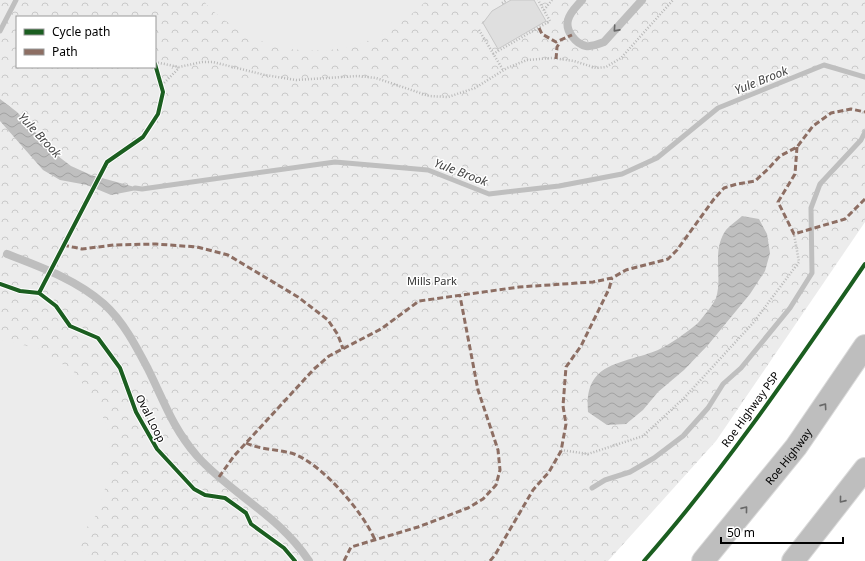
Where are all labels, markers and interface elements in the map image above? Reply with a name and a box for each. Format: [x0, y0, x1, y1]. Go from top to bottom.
legend [16, 16, 156, 68]
text: Cycle path [52, 23, 110, 40]
one-way arrow [613, 24, 621, 32]
text: Path [52, 43, 78, 60]
water label: Yule Brook [732, 61, 791, 98]
water label: Yule Brook [15, 109, 66, 162]
water label: Yule Brook [432, 154, 491, 190]
park label: Mills Park [407, 273, 457, 288]
street label: Roe Highway PSP [718, 368, 783, 450]
street label: Oval Loop [133, 391, 170, 445]
one-way arrow [819, 403, 826, 410]
street label: Roe Highway [761, 425, 815, 487]
one-way arrow [839, 496, 846, 503]
one-way arrow [741, 506, 748, 514]
scale bar [721, 519, 843, 545]
text: 50 m [727, 524, 755, 541]

